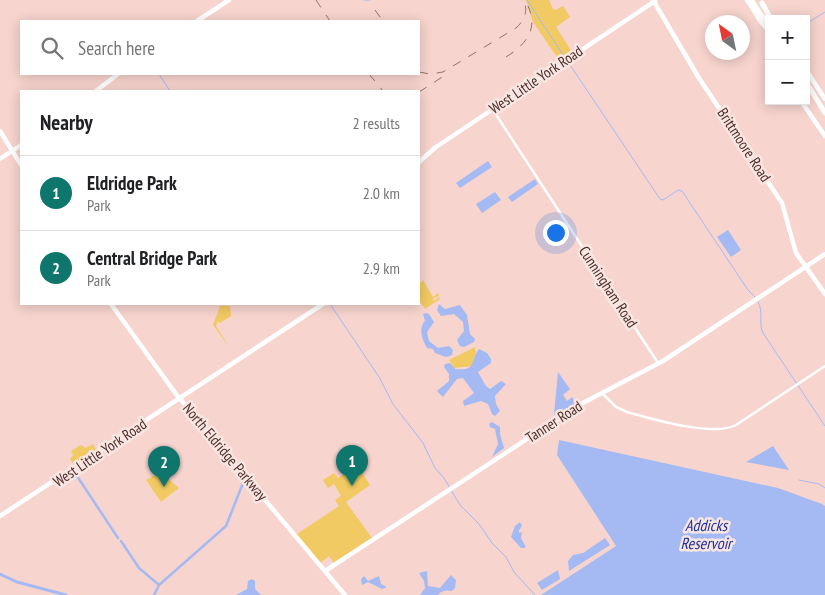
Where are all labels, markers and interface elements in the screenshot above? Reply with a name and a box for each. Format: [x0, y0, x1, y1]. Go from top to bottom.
north arrow [705, 15, 750, 60]
map controls [765, 15, 810, 105]
button: + [765, 15, 810, 60]
search box [20, 20, 420, 75]
icon: search [38, 34, 66, 62]
text: Search here [78, 36, 155, 60]
street label: West Little York Road [485, 41, 586, 118]
button: − [765, 60, 810, 105]
street label: Brittmoore Road [713, 104, 775, 185]
text: Nearby [40, 109, 93, 136]
text: 2 results [353, 113, 400, 133]
text: Eldridge Park [87, 171, 177, 195]
text: 1 [52, 183, 60, 203]
text: 2.0 km [363, 183, 400, 203]
text: Park [87, 195, 111, 215]
your location [543, 220, 569, 246]
street label: Cunningham Road [575, 242, 642, 331]
text: Central Bridge Park [87, 246, 217, 270]
text: 2 [52, 258, 60, 278]
text: 2.9 km [363, 258, 400, 278]
text: Park [87, 270, 111, 290]
street label: Tanner Road [522, 396, 586, 447]
street label: North Eldridge Parkway [179, 399, 272, 505]
street label: West Little York Road [49, 414, 150, 491]
pin: 1 [336, 445, 368, 486]
pin: 2 [148, 446, 180, 487]
water label: Addicks Reservoir [680, 515, 734, 553]

